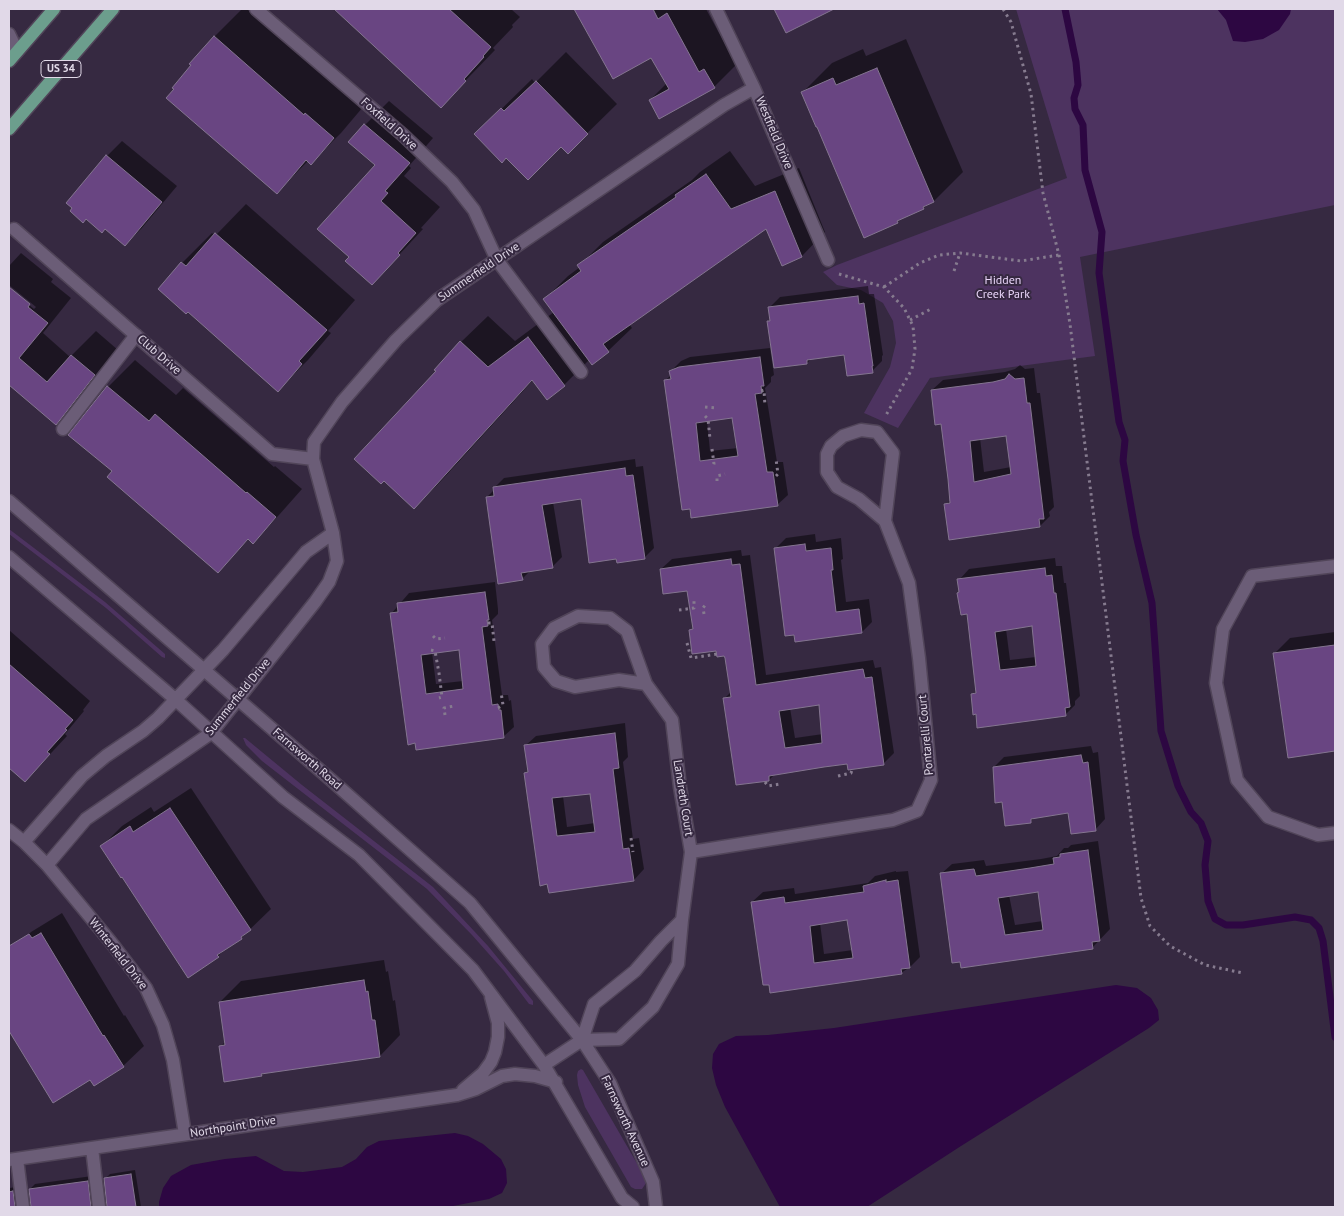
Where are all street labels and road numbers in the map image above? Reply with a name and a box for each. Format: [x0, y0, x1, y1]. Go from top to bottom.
road number: US 34 [41, 61, 81, 78]
street label: Foxfield Drive [358, 95, 420, 153]
street label: Westfield Drive [752, 95, 796, 171]
street label: Summerfield Drive [436, 239, 522, 305]
street label: Club Drive [134, 332, 184, 378]
street label: Summerfield Drive [202, 656, 274, 738]
street label: Pontarelli Court [915, 694, 937, 776]
street label: Farnsworth Road [270, 725, 344, 793]
street label: Landreth Court [670, 759, 696, 837]
street label: Winterfield Drive [86, 916, 150, 992]
street label: Farnsworth Avenue [598, 1073, 652, 1169]
street label: Northpoint Drive [189, 1113, 277, 1141]

